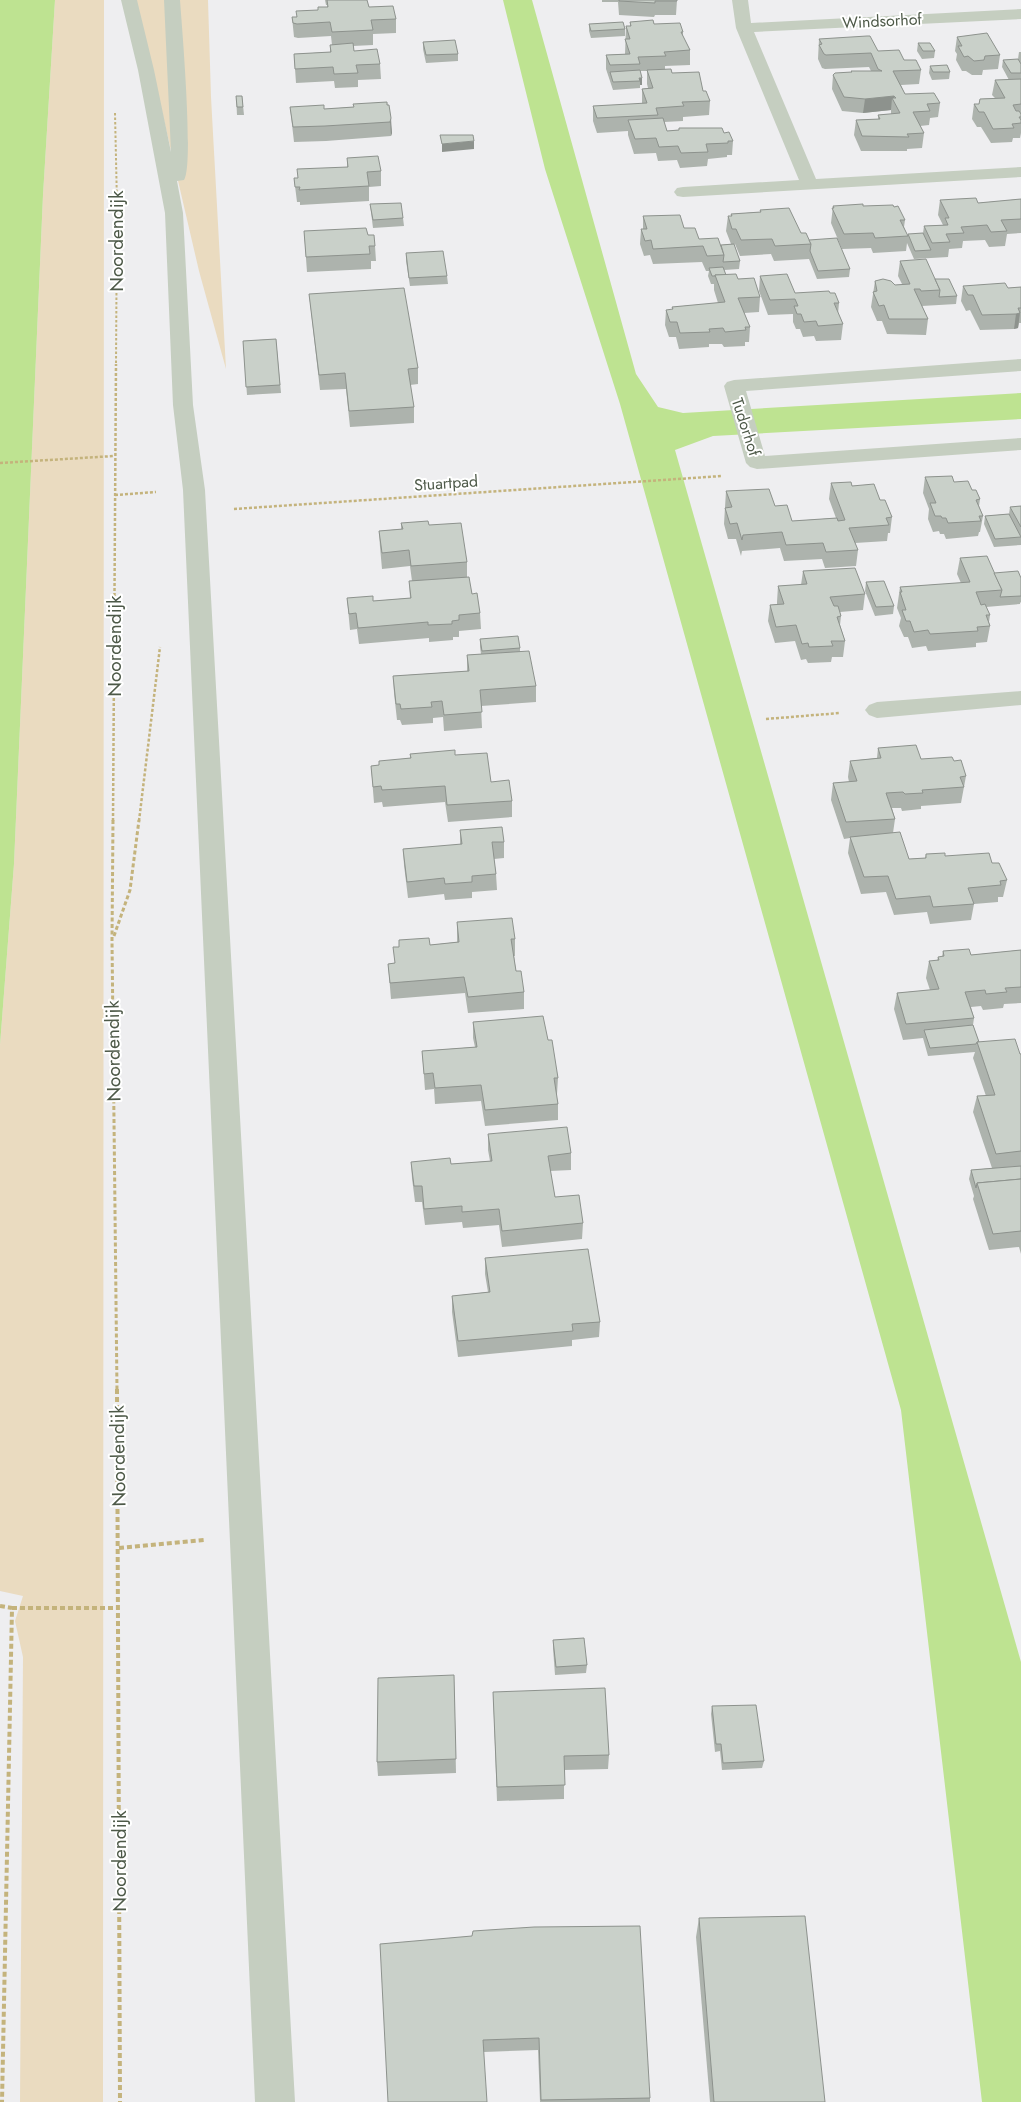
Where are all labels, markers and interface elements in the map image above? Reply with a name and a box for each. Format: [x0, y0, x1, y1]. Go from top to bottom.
street label: Windsorhof [841, 7, 923, 35]
street label: Noordendijk [103, 190, 130, 292]
street label: Tudorhof [726, 395, 766, 459]
street label: Stuartpad [413, 469, 479, 497]
street label: Noordendijk [101, 595, 128, 697]
street label: Noordendijk [99, 999, 127, 1102]
street label: Noordendijk [104, 1404, 132, 1507]
street label: Noordendijk [106, 1810, 133, 1912]

